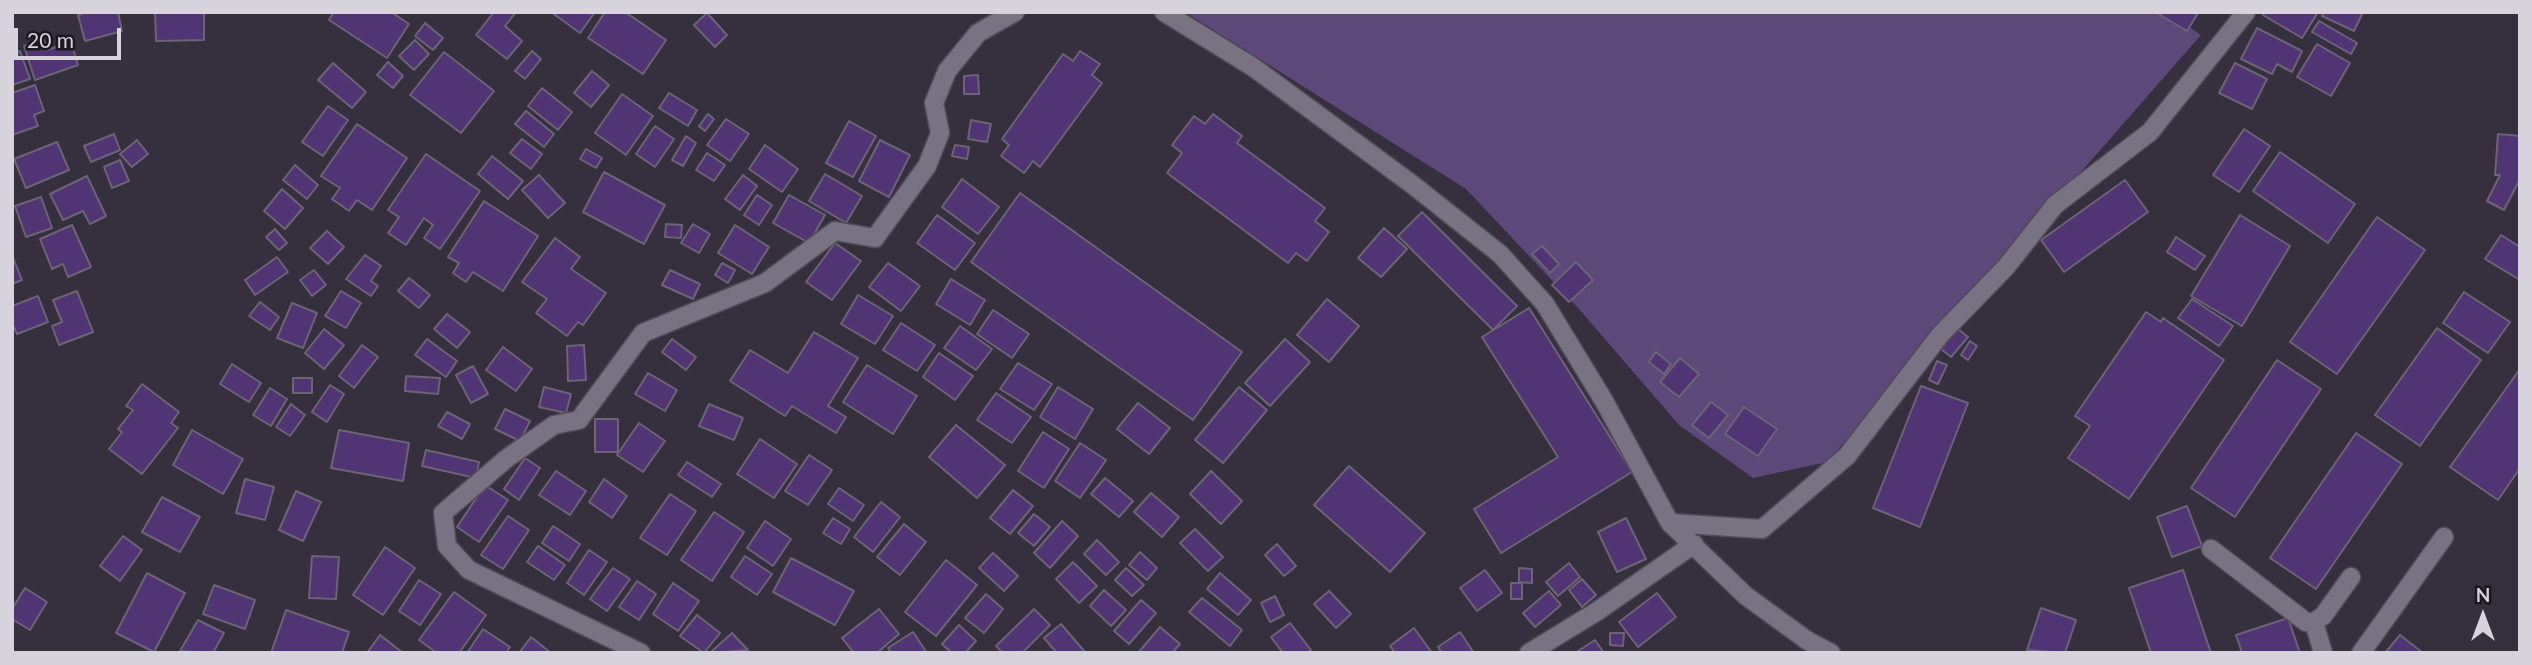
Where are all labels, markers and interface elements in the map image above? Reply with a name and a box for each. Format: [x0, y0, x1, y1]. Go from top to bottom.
scale bar [18, 14, 124, 58]
text: 20 m [27, 27, 74, 52]
north arrow [2448, 581, 2518, 651]
text: N [2476, 583, 2490, 606]

